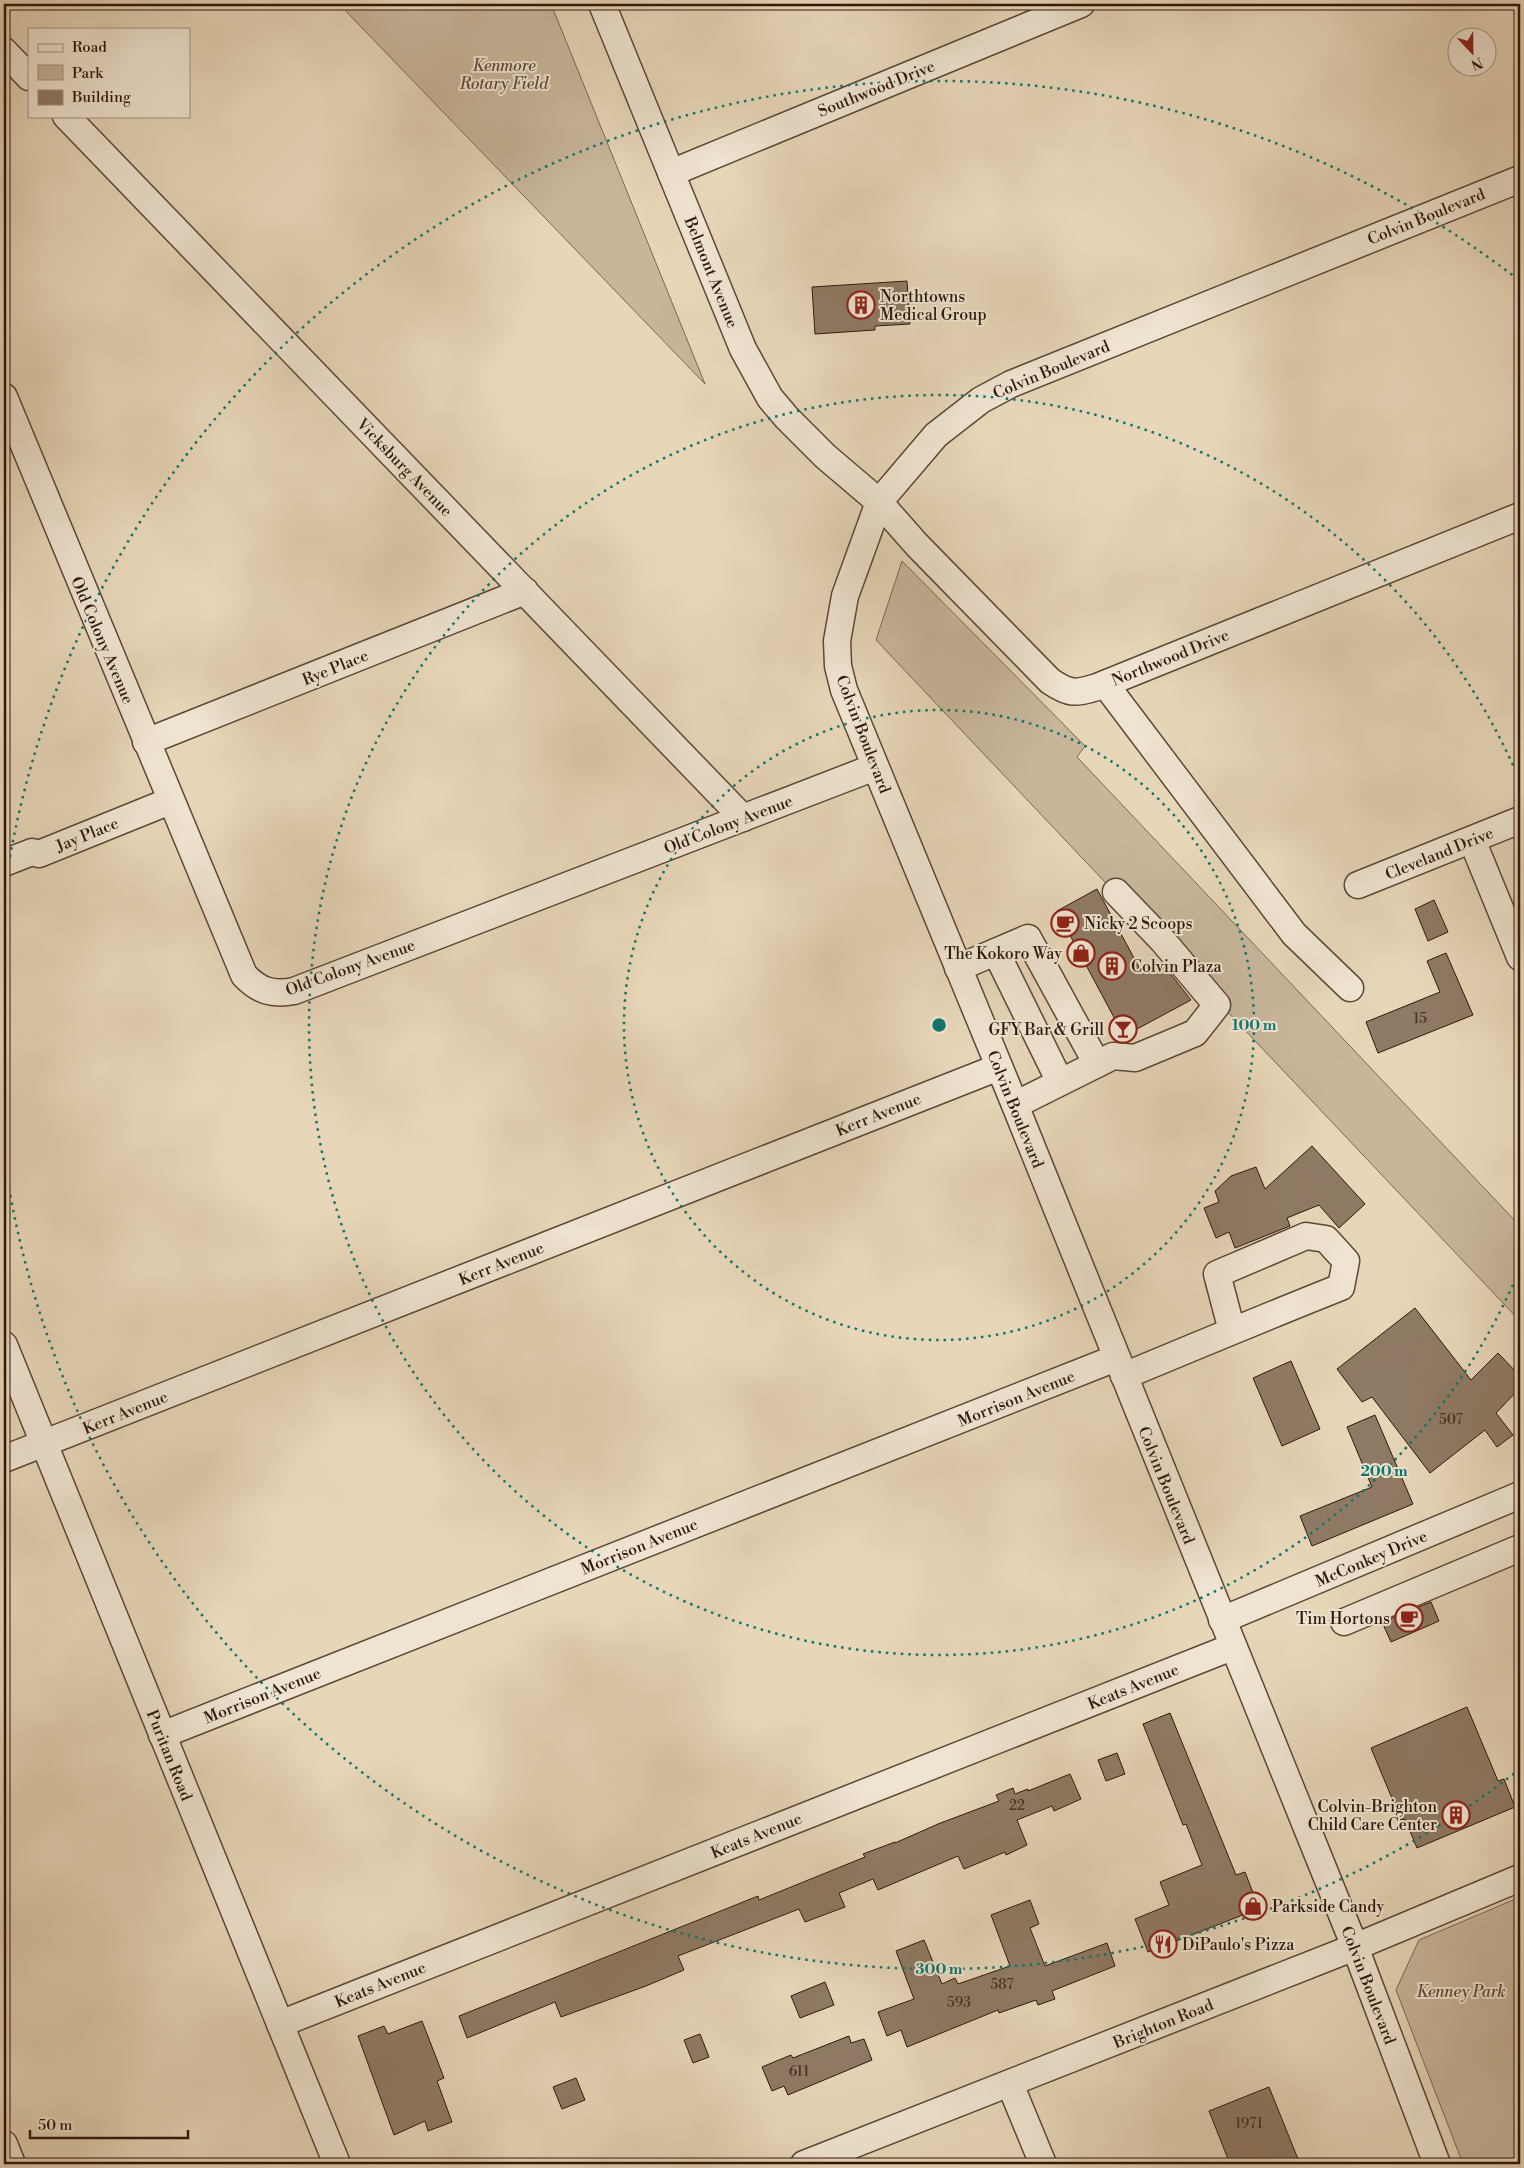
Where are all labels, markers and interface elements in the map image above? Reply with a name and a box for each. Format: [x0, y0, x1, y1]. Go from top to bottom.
legend [28, 28, 190, 118]
north arrow [1446, 28, 1496, 78]
text: Road [72, 38, 107, 57]
text: N [1468, 53, 1485, 74]
park label: Kenmore Rotary Field [459, 56, 549, 94]
street label: Southwood Drive [815, 56, 938, 122]
text: Park [72, 64, 104, 83]
text: Building [71, 88, 131, 107]
street label: Colvin Boulevard [1365, 184, 1488, 250]
street label: Belmont Avenue [679, 213, 743, 331]
place label: Northtowns Medical Group [880, 287, 987, 325]
building icon: Northtowns Medical Group [846, 290, 876, 320]
street label: Colvin Boulevard [990, 336, 1113, 404]
street label: Vicksburg Avenue [352, 414, 456, 521]
street label: Old Colony Avenue [66, 574, 138, 707]
street label: Northwood Drive [1109, 625, 1232, 691]
street label: Rye Place [299, 646, 371, 690]
street label: Colvin Boulevard [831, 672, 895, 796]
street label: Old Colony Avenue [661, 791, 796, 859]
street label: Jay Place [52, 813, 122, 857]
street label: Cleveland Drive [1382, 823, 1496, 885]
cafe icon: Nicky 2 Scoops [1050, 908, 1080, 938]
place label: Nicky 2 Scoops [1084, 914, 1192, 934]
street label: Old Colony Avenue [283, 935, 418, 1001]
shop icon: The Kokoro Way [1066, 938, 1096, 968]
place label: The Kokoro Way [944, 944, 1062, 964]
building icon: Colvin Plaza [1097, 951, 1127, 981]
place label: Colvin Plaza [1131, 957, 1222, 977]
house number: 15 [1413, 1010, 1427, 1028]
bar icon: GFY Bar & Grill [1108, 1014, 1138, 1044]
centre of rings [930, 1016, 948, 1034]
text: 100 m [1232, 1016, 1277, 1035]
place label: GFY Bar & Grill [988, 1020, 1104, 1040]
street label: Colvin Boulevard [982, 1048, 1048, 1171]
street label: Kerr Avenue [833, 1089, 924, 1141]
street label: Kerr Avenue [456, 1238, 547, 1290]
street label: Morrison Avenue [955, 1366, 1078, 1432]
street label: Kerr Avenue [80, 1387, 171, 1439]
house number: 507 [1439, 1411, 1463, 1429]
street label: Colvin Boulevard [1133, 1424, 1199, 1547]
text: 200 m [1360, 1462, 1408, 1481]
street label: Morrison Avenue [578, 1514, 701, 1580]
street label: McConkey Drive [1312, 1526, 1430, 1592]
cafe icon: Tim Hortons [1394, 1603, 1424, 1633]
place label: Tim Hortons [1296, 1609, 1390, 1629]
street label: Keats Avenue [1085, 1660, 1182, 1714]
street label: Morrison Avenue [201, 1663, 324, 1729]
street label: Puritan Road [142, 1707, 196, 1804]
house number: 22 [1009, 1797, 1025, 1815]
place label: Colvin-Brighton Child Care Center [1308, 1797, 1437, 1835]
building icon: Colvin-Brighton Child Care Center [1441, 1800, 1471, 1830]
street label: Keats Avenue [708, 1809, 805, 1863]
shop icon: Parkside Candy [1238, 1891, 1268, 1921]
place label: Parkside Candy [1272, 1897, 1385, 1917]
street label: Colvin Boulevard [1336, 1923, 1400, 2047]
restaurant icon: DiPaulo's Pizza [1148, 1929, 1178, 1959]
place label: DiPaulo's Pizza [1182, 1935, 1295, 1955]
street label: Keats Avenue [332, 1958, 429, 2012]
text: 300 m [916, 1960, 963, 1979]
house number: 587 [990, 1976, 1014, 1994]
park label: Kenney Park [1416, 1982, 1506, 2002]
house number: 593 [947, 1994, 971, 2012]
street label: Brighton Road [1110, 1995, 1216, 2053]
house number: 611 [789, 2063, 809, 2081]
scale bar [30, 2108, 188, 2140]
house number: 1971 [1235, 2115, 1263, 2133]
text: 50 m [38, 2116, 72, 2135]

